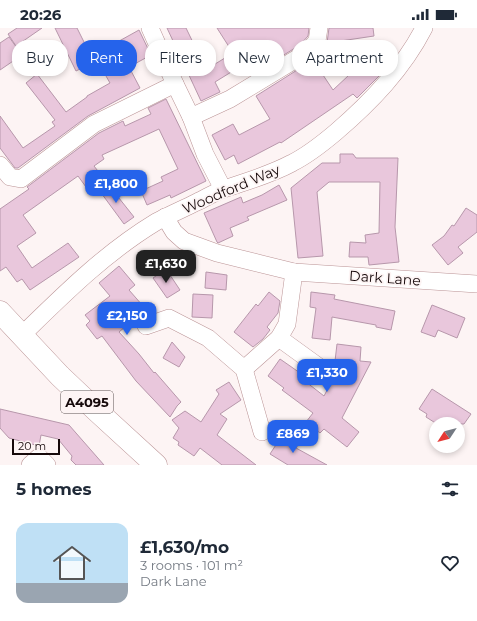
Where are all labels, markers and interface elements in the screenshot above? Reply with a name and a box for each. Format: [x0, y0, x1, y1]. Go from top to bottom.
text: 20:26 [20, 5, 61, 24]
chip: Buy [12, 40, 68, 76]
chip: Rent [76, 40, 137, 76]
chip: Filters [145, 40, 216, 76]
chip: New [224, 40, 284, 76]
chip: Apartment [292, 40, 398, 76]
street label: Woodford Way [180, 160, 283, 218]
pin: £1,800 [83, 170, 149, 204]
text: £1,800 [94, 175, 138, 191]
pin: £1,630 [133, 250, 199, 284]
text: £1,630 [145, 255, 187, 271]
street label: Dark Lane [349, 267, 421, 289]
pin: £2,150 [94, 302, 160, 336]
text: £2,150 [106, 307, 148, 323]
pin: £1,330 [294, 359, 360, 393]
text: £1,330 [306, 364, 348, 380]
road number: A4095 [61, 391, 113, 413]
north arrow [429, 417, 465, 453]
map controls [429, 417, 465, 453]
pin: £869 [269, 420, 317, 454]
text: £869 [276, 425, 310, 441]
scale bar [12, 437, 60, 456]
text: 20 m [18, 439, 46, 453]
icon: filters [439, 478, 461, 500]
text: 5 homes [16, 479, 92, 499]
text: £1,630/mo [140, 537, 229, 557]
icon: home [48, 539, 96, 587]
icon: heart [439, 552, 461, 574]
text: 3 rooms · 101 m² [140, 557, 243, 573]
text: Dark Lane [140, 573, 207, 589]

